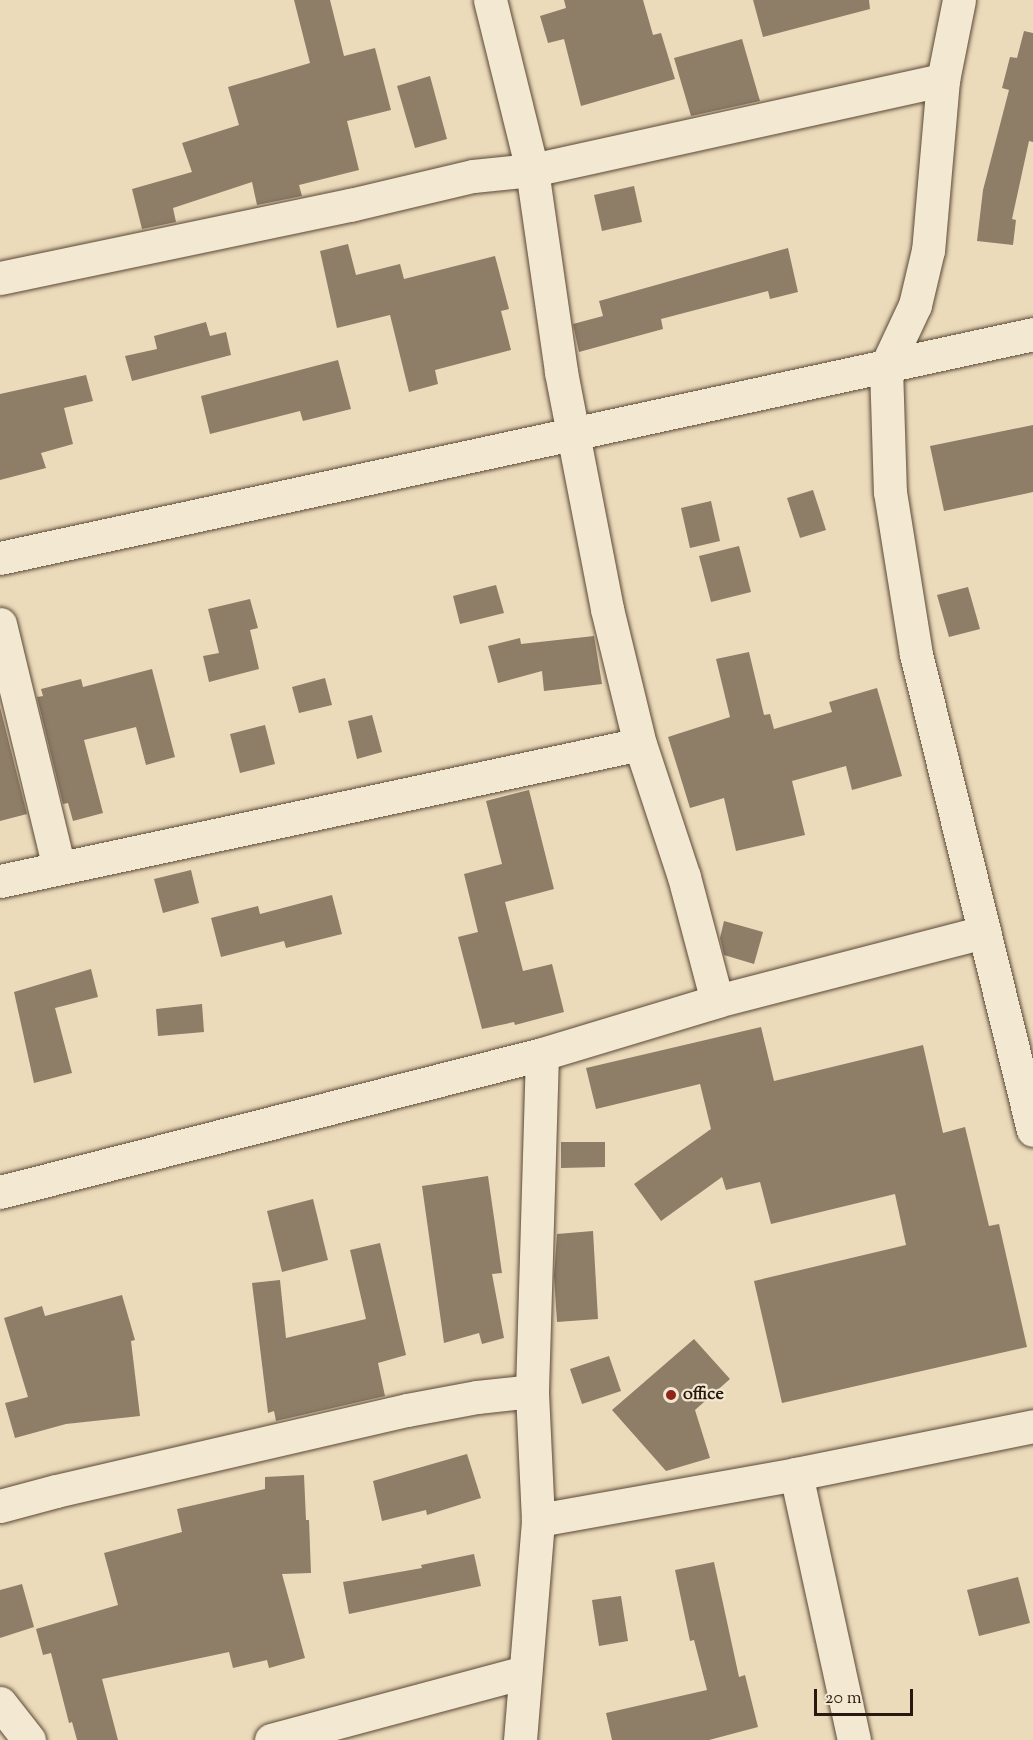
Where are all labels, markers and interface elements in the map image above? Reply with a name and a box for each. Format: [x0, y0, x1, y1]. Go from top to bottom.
place label: office [683, 1384, 724, 1406]
marker: office [664, 1388, 678, 1402]
scale bar [817, 1677, 916, 1715]
text: 20 m [825, 1686, 862, 1712]

